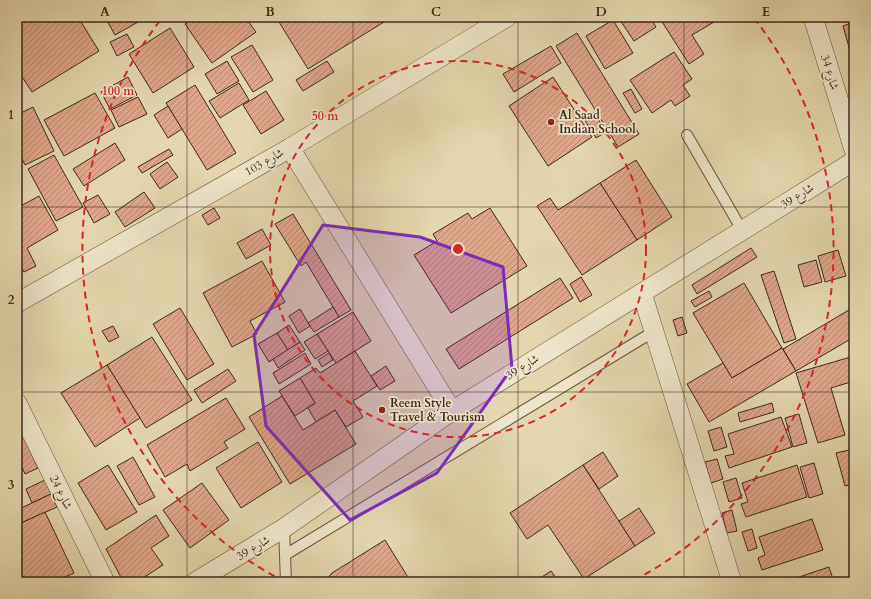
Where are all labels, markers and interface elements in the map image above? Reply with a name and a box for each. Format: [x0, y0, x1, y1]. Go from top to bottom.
text: A [100, 3, 110, 21]
text: B [265, 3, 275, 21]
text: C [431, 3, 441, 21]
text: D [595, 3, 607, 21]
text: E [762, 3, 770, 21]
street label: شارع 34 [814, 52, 843, 93]
text: 100 m [102, 83, 135, 99]
text: 1 [8, 106, 14, 124]
place label: Al Saad Indian School [559, 107, 636, 137]
text: 50 m [312, 108, 339, 124]
marker: Al Saad Indian School [546, 117, 556, 127]
street label: شارع 103 [242, 144, 288, 182]
street label: شارع 39 [777, 179, 818, 215]
centre of rings [451, 242, 465, 256]
text: 2 [8, 291, 15, 309]
street label: شارع 39 [502, 350, 543, 386]
place label: Reem Style Travel & Tourism [390, 395, 486, 425]
marker: Reem Style Travel & Tourism [377, 405, 387, 415]
street label: شارع 24 [43, 472, 76, 513]
text: 3 [8, 476, 15, 494]
street label: شارع 39 [233, 532, 274, 567]

